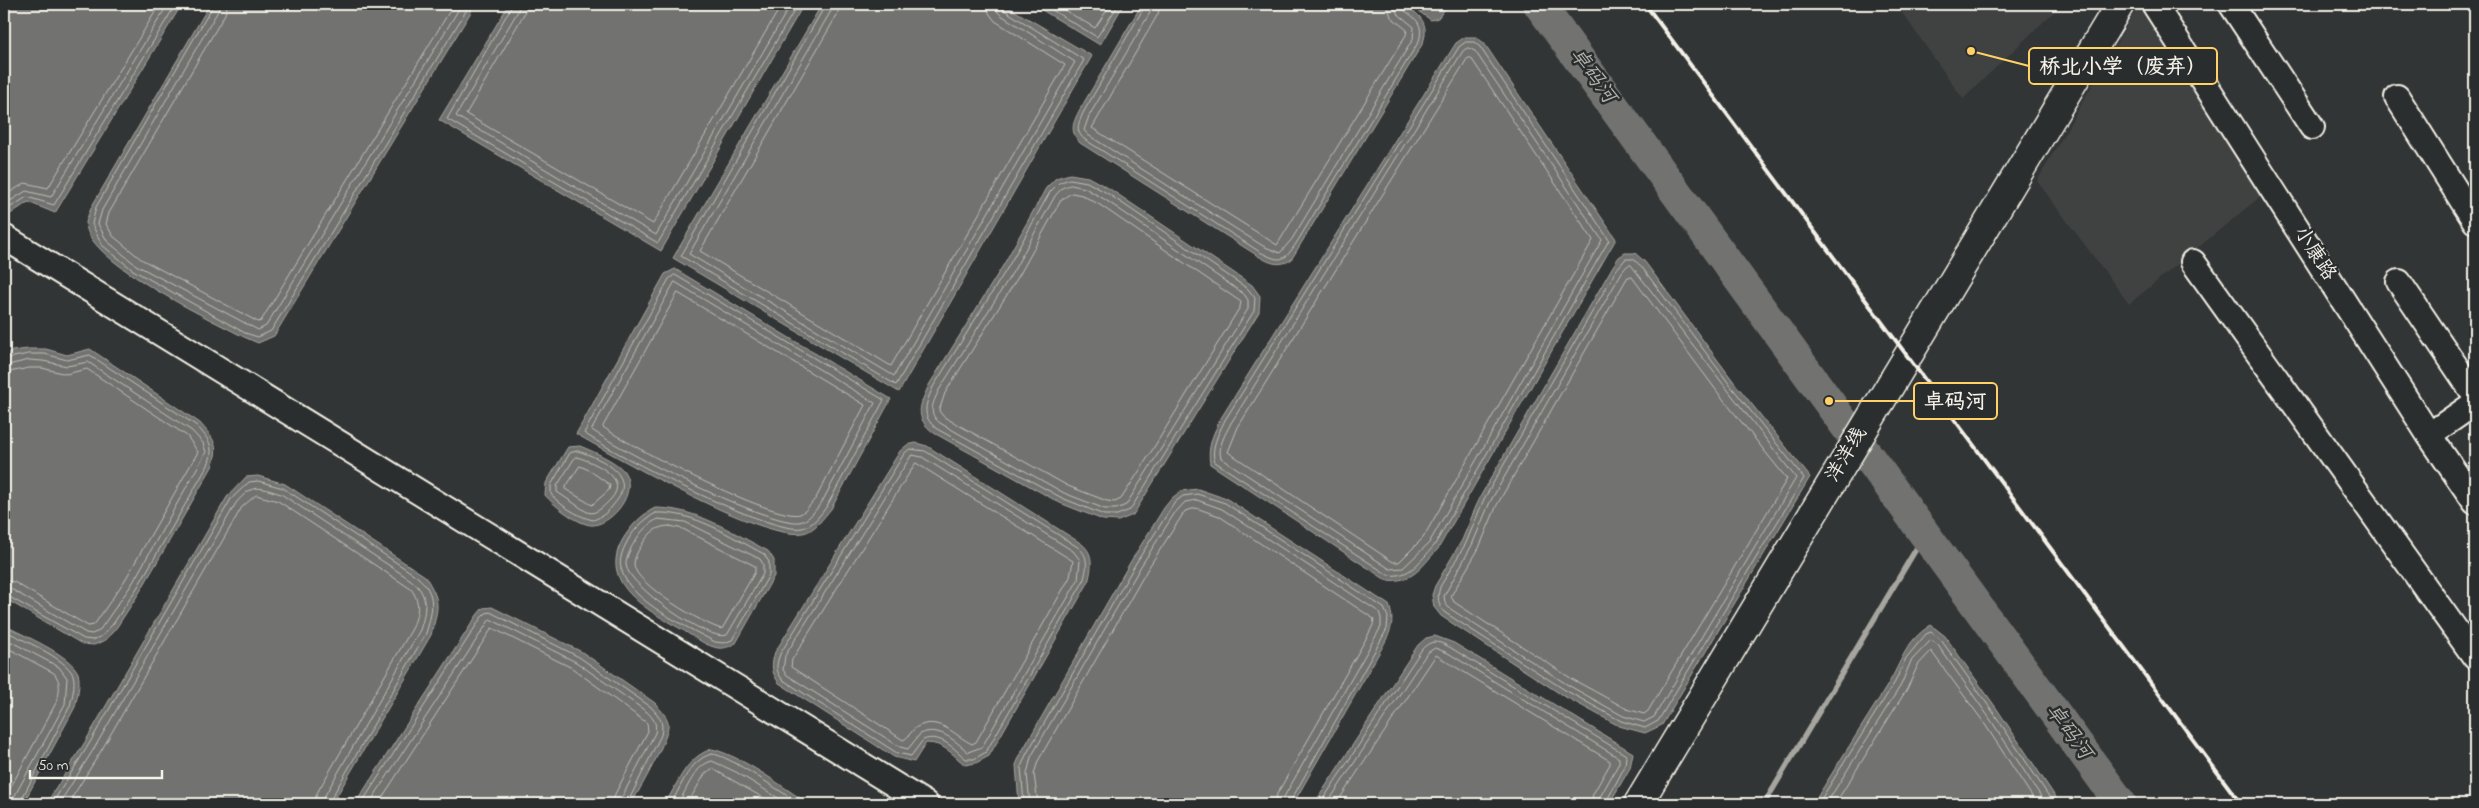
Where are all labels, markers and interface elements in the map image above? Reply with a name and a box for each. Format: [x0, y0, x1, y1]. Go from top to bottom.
water label: 卓码河 [1561, 42, 1624, 113]
callout: 桥北小学（废弃） [2029, 48, 2217, 84]
text: 桥北小学（废弃） [2039, 53, 2207, 83]
street label: 小康路 [2286, 221, 2343, 288]
callout: 卓码河 [1914, 383, 1997, 419]
text: 卓码河 [1924, 388, 1987, 418]
street label: 洋洋线 [1819, 422, 1875, 488]
water label: 卓码河 [2037, 698, 2100, 769]
scale bar [30, 748, 162, 780]
text: 50 m [38, 755, 69, 777]

